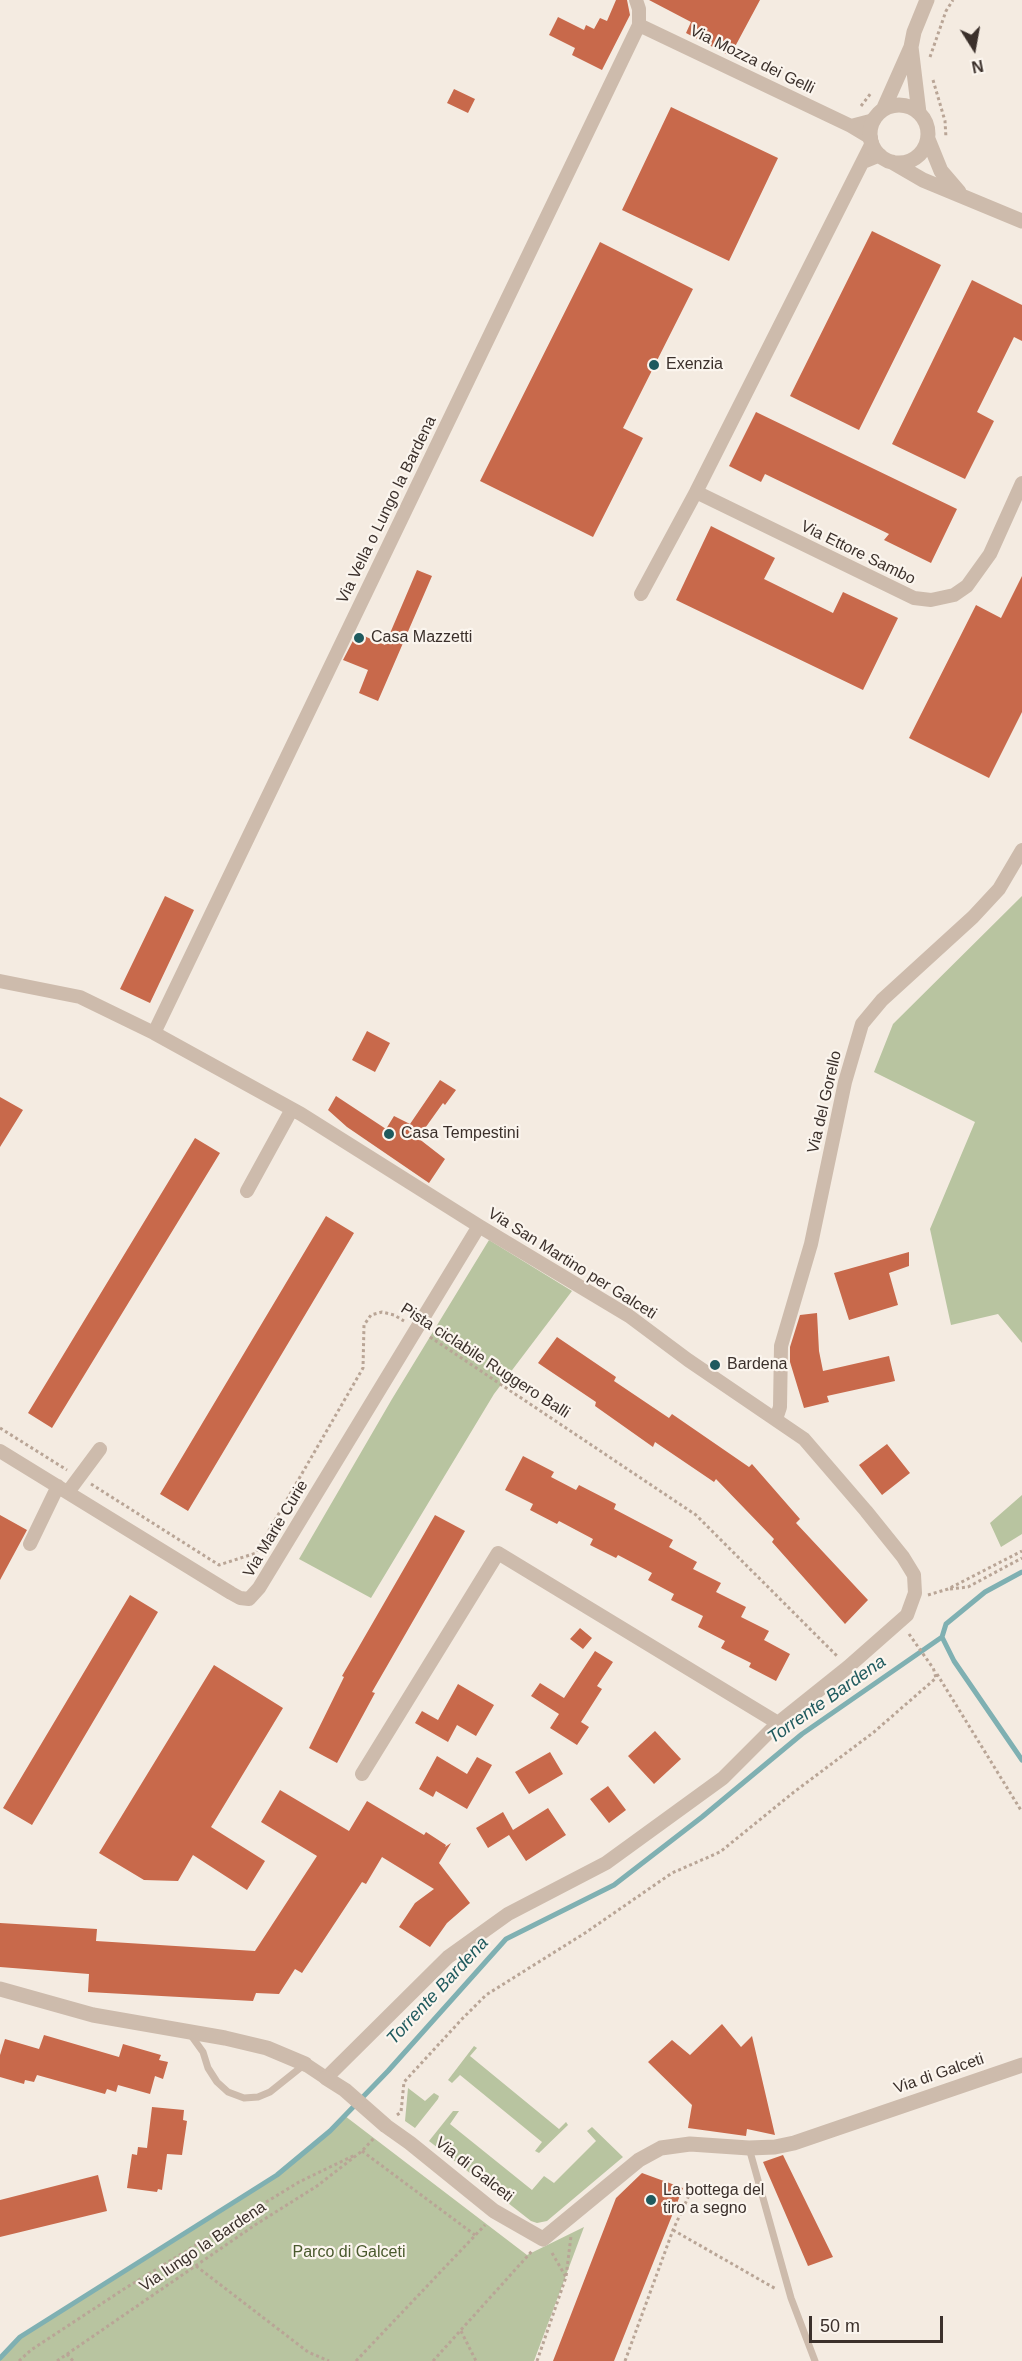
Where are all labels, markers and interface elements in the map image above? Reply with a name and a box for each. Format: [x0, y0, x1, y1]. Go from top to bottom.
north arrow [944, 18, 1004, 78]
street label: Via Mozza dei Gelli [686, 21, 818, 99]
text: N [970, 57, 985, 76]
place label: Exenzia [666, 355, 723, 375]
marker: Exenzia [647, 358, 661, 372]
street label: Via Vella o Lungo la Bardena [333, 413, 441, 607]
street label: Via Ettore Sambo [798, 517, 918, 589]
place label: Casa Mazzetti [371, 628, 472, 648]
marker: Casa Mazzetti [352, 631, 366, 645]
street label: Via del Gorello [804, 1049, 846, 1155]
place label: Casa Tempestini [401, 1124, 519, 1144]
marker: Casa Tempestini [382, 1127, 396, 1141]
street label: Via San Martino per Galceti [484, 1204, 660, 1324]
street label: Pista ciclabile Ruggero Balli [397, 1299, 573, 1423]
place label: Bardena [727, 1355, 787, 1375]
marker: Bardena [708, 1358, 722, 1372]
street label: Via Marie Curie [239, 1477, 313, 1581]
water label: Torrente Bardena [764, 1651, 890, 1749]
water label: Torrente Bardena [383, 1933, 493, 2049]
street label: Via di Galceti [891, 2050, 987, 2098]
street label: Via di Galceti [431, 2134, 517, 2206]
place label: La bottega del tiro a segno [663, 2181, 764, 2219]
marker: La bottega del tiro a segno [644, 2193, 658, 2207]
street label: Via lungo la Bardena [136, 2198, 270, 2296]
park label: Parco di Galceti [293, 2243, 405, 2263]
scale bar [812, 2304, 946, 2342]
text: 50 m [820, 2316, 860, 2336]

